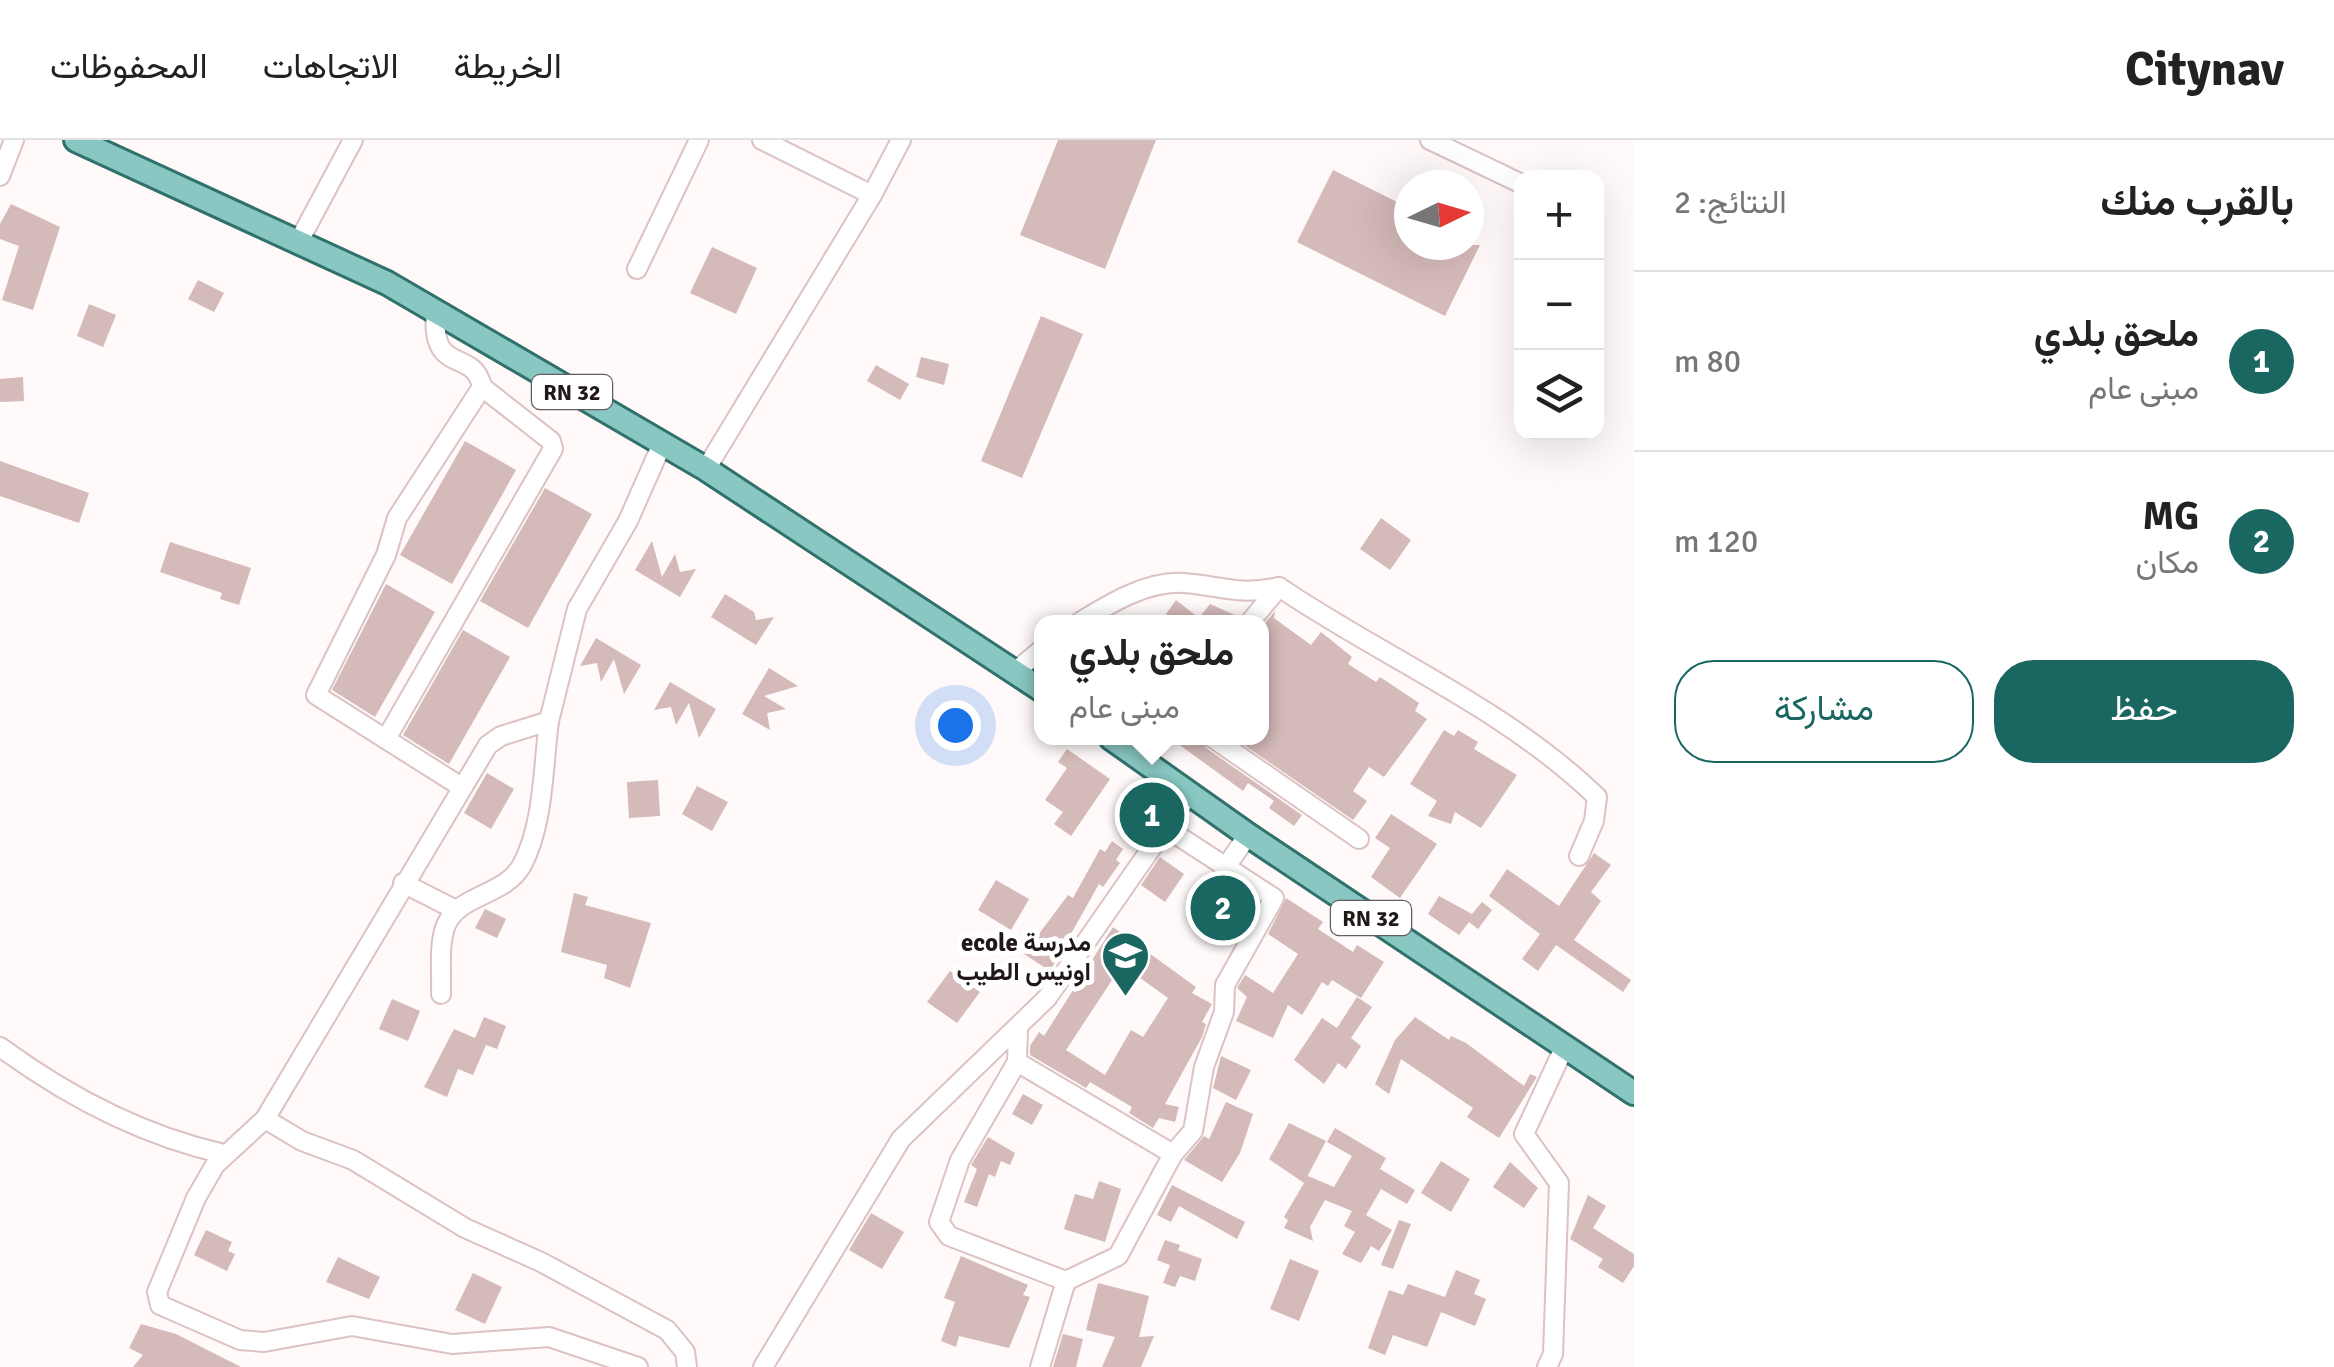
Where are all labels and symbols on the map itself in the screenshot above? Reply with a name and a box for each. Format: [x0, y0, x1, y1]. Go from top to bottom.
north arrow [1394, 170, 1484, 260]
road number: RN 32 [532, 375, 612, 409]
your location [930, 700, 981, 751]
pin: 1 [1120, 778, 1184, 852]
pin: 2 [1190, 870, 1256, 946]
road number: RN 32 [1331, 901, 1411, 935]
place label: ecole مدرسة اونيس الطيب [956, 927, 1091, 987]
school or university icon: ecole مدرسة اونيس الطيب [1100, 930, 1152, 998]

